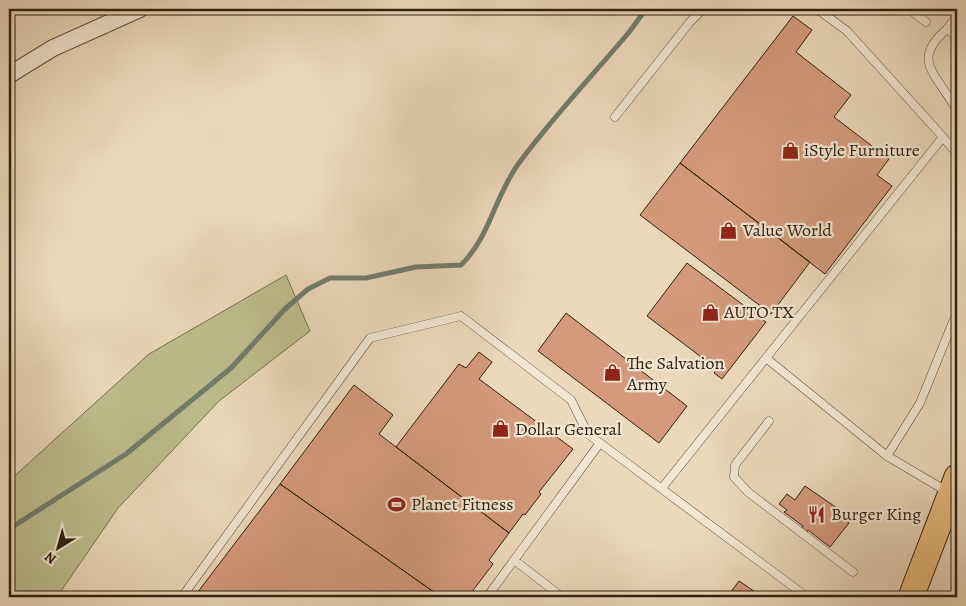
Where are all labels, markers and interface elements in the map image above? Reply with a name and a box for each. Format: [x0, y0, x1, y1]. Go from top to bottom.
place label: iStyle Furniture [804, 138, 920, 162]
shop icon: iStyle Furniture [780, 140, 800, 160]
place label: Value World [742, 218, 832, 242]
shop icon: Value World [719, 220, 739, 240]
place label: AUTO TX [723, 300, 794, 324]
shop icon: AUTO TX [700, 302, 720, 322]
place label: The Salvation Army [626, 351, 724, 396]
shop icon: The Salvation Army [603, 363, 623, 383]
place label: Dollar General [515, 417, 622, 441]
shop icon: Dollar General [491, 419, 511, 439]
place label: Planet Fitness [411, 492, 513, 516]
sports icon: Planet Fitness [387, 494, 407, 514]
place label: Burger King [831, 502, 921, 526]
restaurant icon: Burger King [807, 504, 827, 524]
north arrow [32, 524, 82, 574]
text: N [41, 547, 60, 569]

